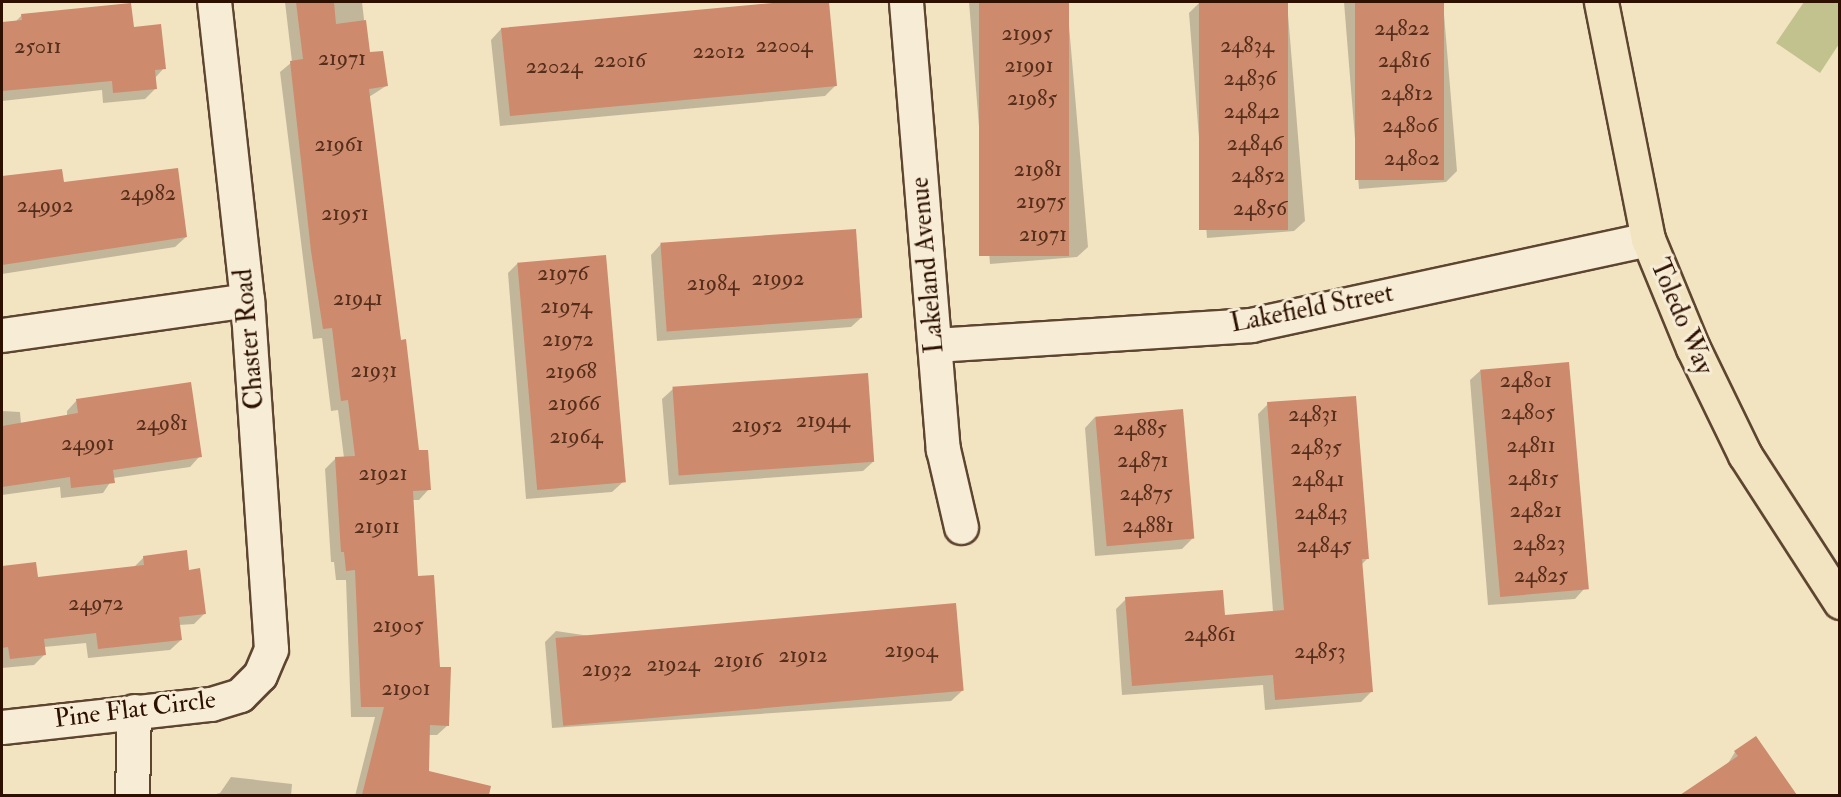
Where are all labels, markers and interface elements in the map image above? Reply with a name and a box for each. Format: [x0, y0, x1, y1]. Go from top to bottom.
house number: 24822 [1374, 16, 1430, 42]
house number: 21995 [1001, 21, 1053, 47]
house number: 22004 [756, 33, 812, 59]
house number: 24834 [1220, 33, 1274, 59]
house number: 25011 [14, 34, 62, 60]
house number: 22012 [693, 39, 745, 65]
house number: 21971 [318, 46, 366, 72]
house number: 22016 [594, 48, 646, 74]
house number: 24816 [1378, 48, 1430, 74]
house number: 21991 [1004, 53, 1054, 79]
house number: 22024 [526, 54, 582, 80]
house number: 24836 [1224, 66, 1276, 92]
house number: 24812 [1381, 81, 1433, 107]
house number: 21985 [1007, 86, 1057, 112]
house number: 24842 [1224, 99, 1280, 125]
house number: 24806 [1382, 113, 1438, 139]
house number: 24846 [1227, 131, 1283, 157]
house number: 21961 [314, 132, 364, 158]
house number: 24802 [1384, 146, 1440, 172]
house number: 21981 [1014, 157, 1062, 183]
house number: 24852 [1231, 163, 1285, 189]
street label: Lakeland Avenue [905, 176, 951, 354]
house number: 24982 [120, 181, 176, 207]
house number: 21975 [1016, 189, 1066, 215]
house number: 24992 [17, 193, 73, 219]
house number: 24856 [1233, 196, 1287, 222]
house number: 21951 [321, 201, 369, 227]
house number: 21971 [1019, 222, 1067, 248]
street label: Toledo Way [1643, 254, 1719, 380]
house number: 21976 [537, 261, 589, 287]
house number: 21992 [752, 266, 804, 292]
street label: Chaster Road [228, 267, 272, 411]
house number: 21984 [687, 271, 739, 297]
street label: Lakefield Street [1228, 278, 1396, 340]
house number: 21941 [333, 286, 383, 312]
house number: 21974 [540, 294, 592, 320]
house number: 21972 [542, 327, 594, 353]
house number: 21931 [351, 358, 397, 384]
house number: 21968 [545, 359, 597, 385]
house number: 24801 [1500, 368, 1552, 394]
house number: 21966 [548, 391, 600, 417]
house number: 24805 [1501, 400, 1555, 426]
house number: 24831 [1288, 402, 1338, 428]
house number: 21944 [796, 408, 850, 434]
house number: 24981 [136, 411, 188, 437]
house number: 21952 [732, 413, 782, 439]
house number: 24885 [1113, 416, 1167, 442]
house number: 21964 [549, 424, 603, 450]
house number: 24991 [61, 431, 115, 457]
house number: 24811 [1506, 433, 1556, 459]
house number: 24835 [1290, 435, 1342, 461]
house number: 24871 [1117, 448, 1169, 474]
house number: 21921 [358, 461, 408, 487]
house number: 24815 [1508, 466, 1558, 492]
house number: 24841 [1291, 467, 1345, 493]
house number: 24875 [1119, 481, 1173, 507]
house number: 24821 [1510, 498, 1562, 524]
house number: 24843 [1294, 500, 1348, 526]
house number: 24881 [1122, 513, 1174, 539]
house number: 21911 [354, 514, 400, 540]
house number: 24823 [1513, 531, 1565, 557]
house number: 24845 [1297, 533, 1351, 559]
house number: 24825 [1514, 563, 1568, 589]
house number: 24972 [68, 591, 124, 617]
house number: 21905 [372, 613, 424, 639]
house number: 24861 [1184, 622, 1236, 648]
house number: 21904 [884, 638, 938, 664]
house number: 24853 [1294, 639, 1346, 665]
house number: 21912 [778, 643, 828, 669]
house number: 21916 [714, 648, 762, 674]
house number: 21924 [646, 652, 700, 678]
house number: 21932 [582, 657, 632, 683]
house number: 21901 [381, 676, 431, 702]
street label: Pine Flat Circle [52, 685, 218, 735]

